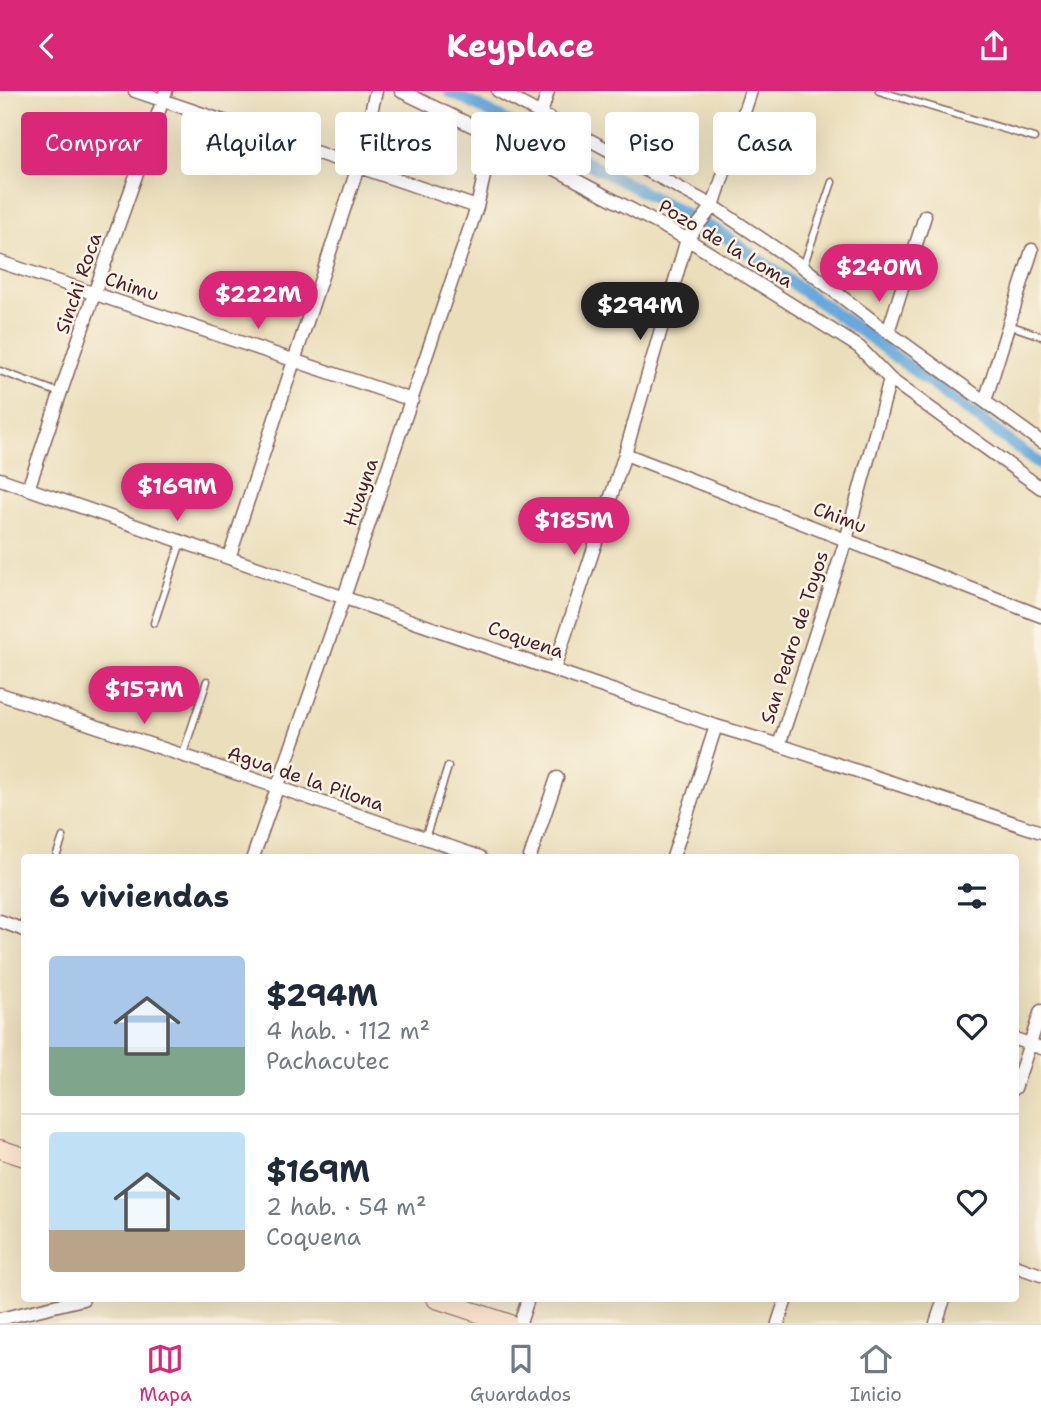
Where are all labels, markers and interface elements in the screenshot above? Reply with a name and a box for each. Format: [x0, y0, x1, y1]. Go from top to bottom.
text: Keyplace [446, 24, 595, 67]
icon: back [28, 27, 66, 65]
icon: share [975, 27, 1013, 65]
chip: Comprar [21, 112, 167, 175]
chip: Alquilar [181, 112, 321, 175]
chip: Filtros [335, 112, 457, 175]
chip: Nuevo [471, 112, 591, 175]
chip: Piso [605, 112, 699, 175]
chip: Casa [713, 112, 816, 175]
street label: Pozo de la Loma [654, 193, 798, 294]
street label: Sinchi Roca [50, 229, 107, 337]
pin: $240M [830, 245, 928, 304]
text: $240M [836, 252, 922, 282]
street label: Chimu [102, 266, 162, 307]
pin: $222M [209, 271, 307, 331]
text: $222M [215, 279, 301, 309]
pin: $294M [591, 282, 689, 342]
text: $294M [597, 290, 683, 320]
street label: Huayna [337, 455, 384, 529]
pin: $169M [128, 463, 226, 523]
text: $169M [137, 471, 217, 501]
street label: Chimu [810, 496, 870, 539]
pin: $185M [525, 497, 623, 557]
text: $185M [534, 505, 614, 535]
street label: San Pedro de Toyos [755, 548, 834, 727]
street label: Coquena [485, 615, 567, 664]
pin: $157M [95, 667, 193, 726]
text: $157M [104, 674, 184, 704]
street label: Agua de la Pilona [224, 740, 388, 817]
text: 6 viviendas [49, 876, 229, 917]
icon: filters [953, 877, 991, 915]
text: $294M [266, 975, 378, 1016]
icon: home [105, 984, 189, 1068]
icon: heart [953, 1007, 991, 1045]
text: 4 hab. · 112 m² [266, 1016, 430, 1046]
text: Pachacutec [266, 1046, 390, 1076]
text: $169M [266, 1151, 370, 1192]
icon: home [105, 1160, 189, 1244]
icon: heart [953, 1183, 991, 1221]
text: 2 hab. · 54 m² [266, 1192, 426, 1222]
text: Coquena [266, 1222, 361, 1252]
tab: Mapa [139, 1340, 192, 1407]
tab: Guardados [470, 1340, 571, 1407]
tab: Inicio [850, 1340, 902, 1407]

